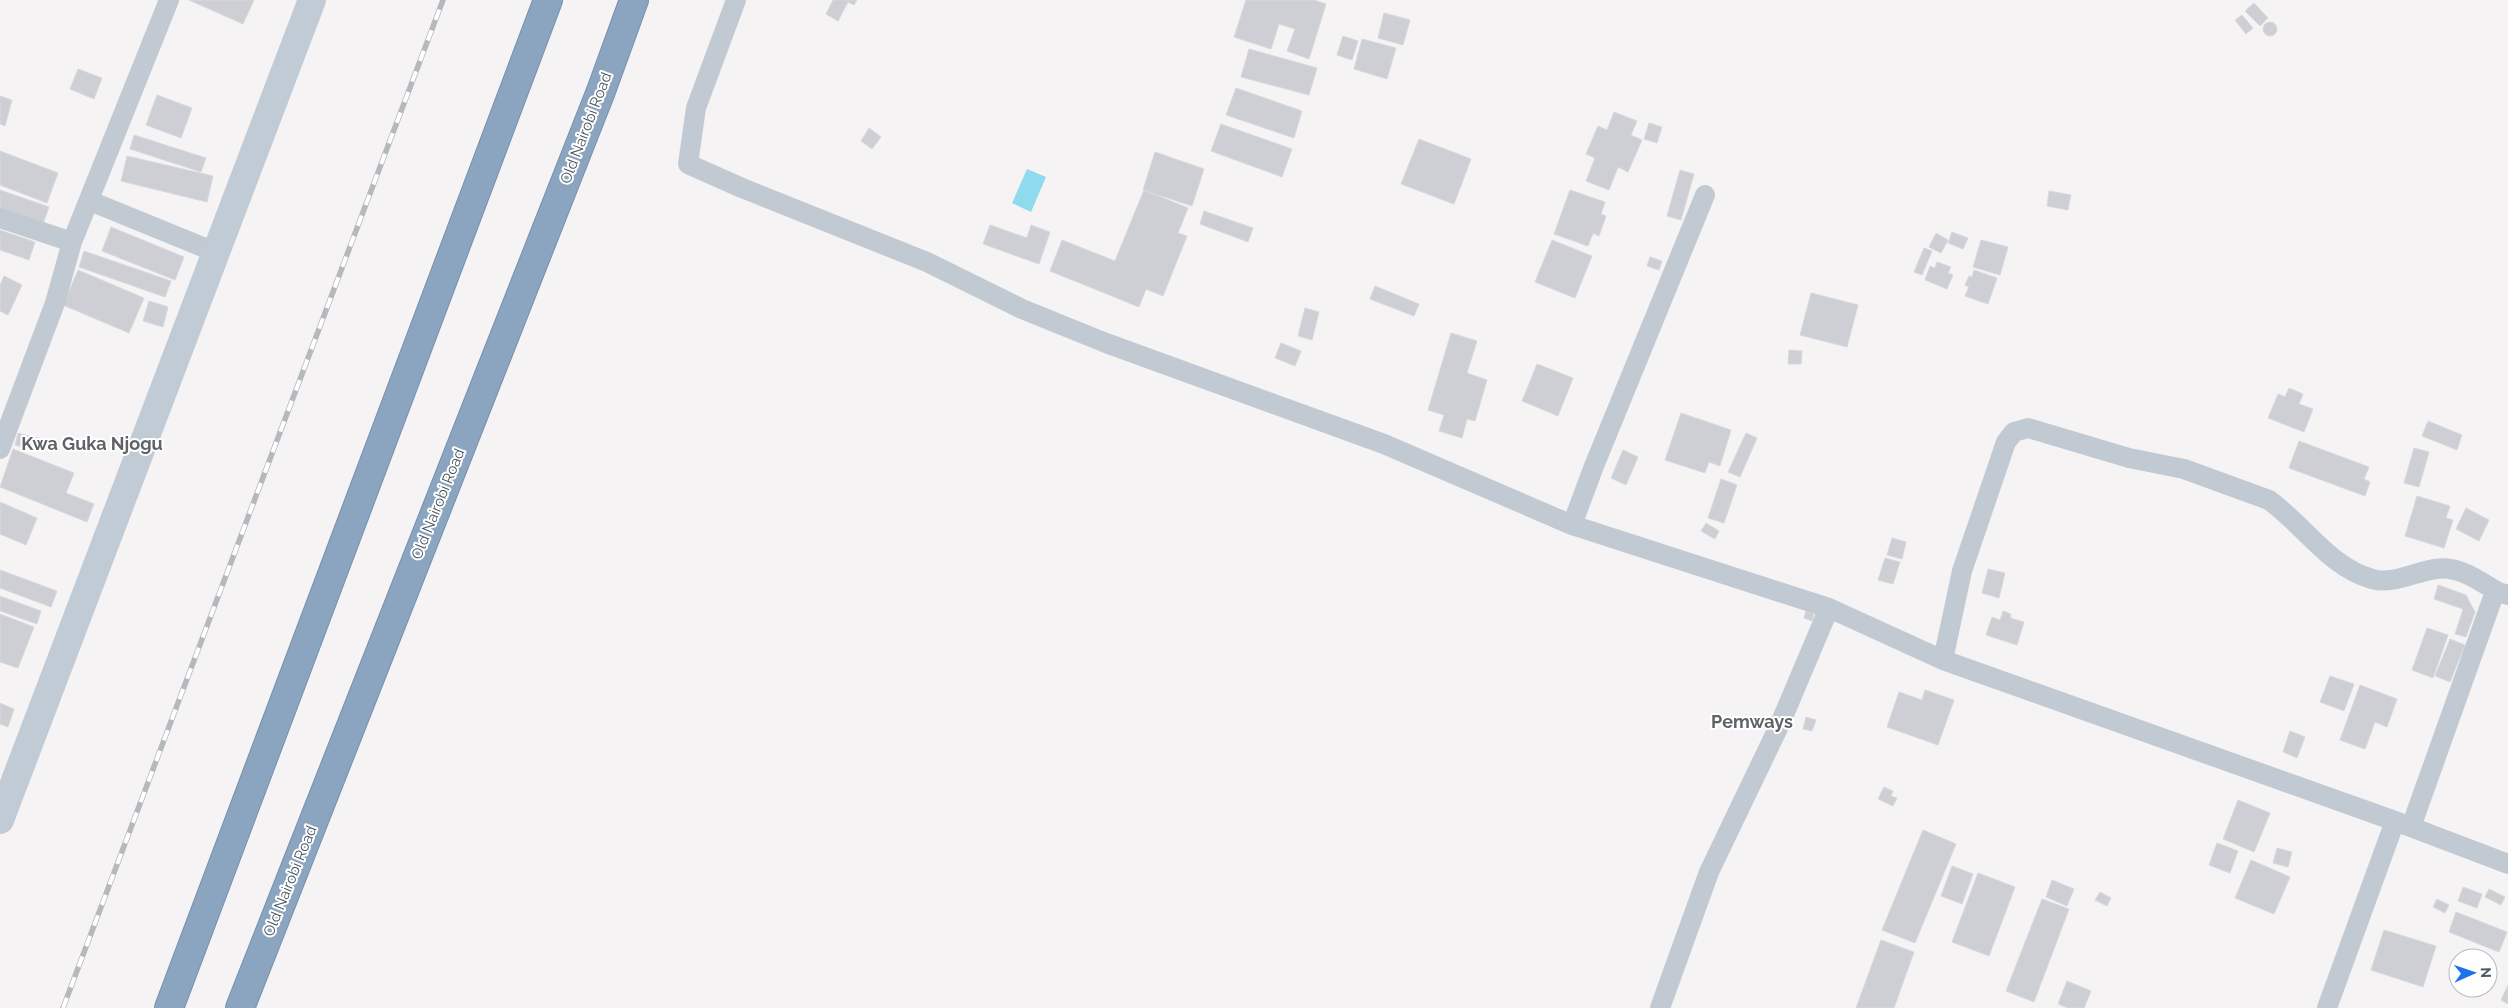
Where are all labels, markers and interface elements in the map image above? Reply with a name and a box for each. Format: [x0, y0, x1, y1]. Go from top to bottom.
street label: Old Nairobi Road [557, 70, 615, 186]
district label: Kwa Guka Njogu [21, 433, 163, 454]
street label: Old Nairobi Road [408, 446, 468, 562]
district label: Pemways [1711, 711, 1793, 732]
street label: Old Nairobi Road [260, 823, 320, 939]
north arrow [2448, 948, 2498, 998]
text: N [2478, 967, 2494, 978]

